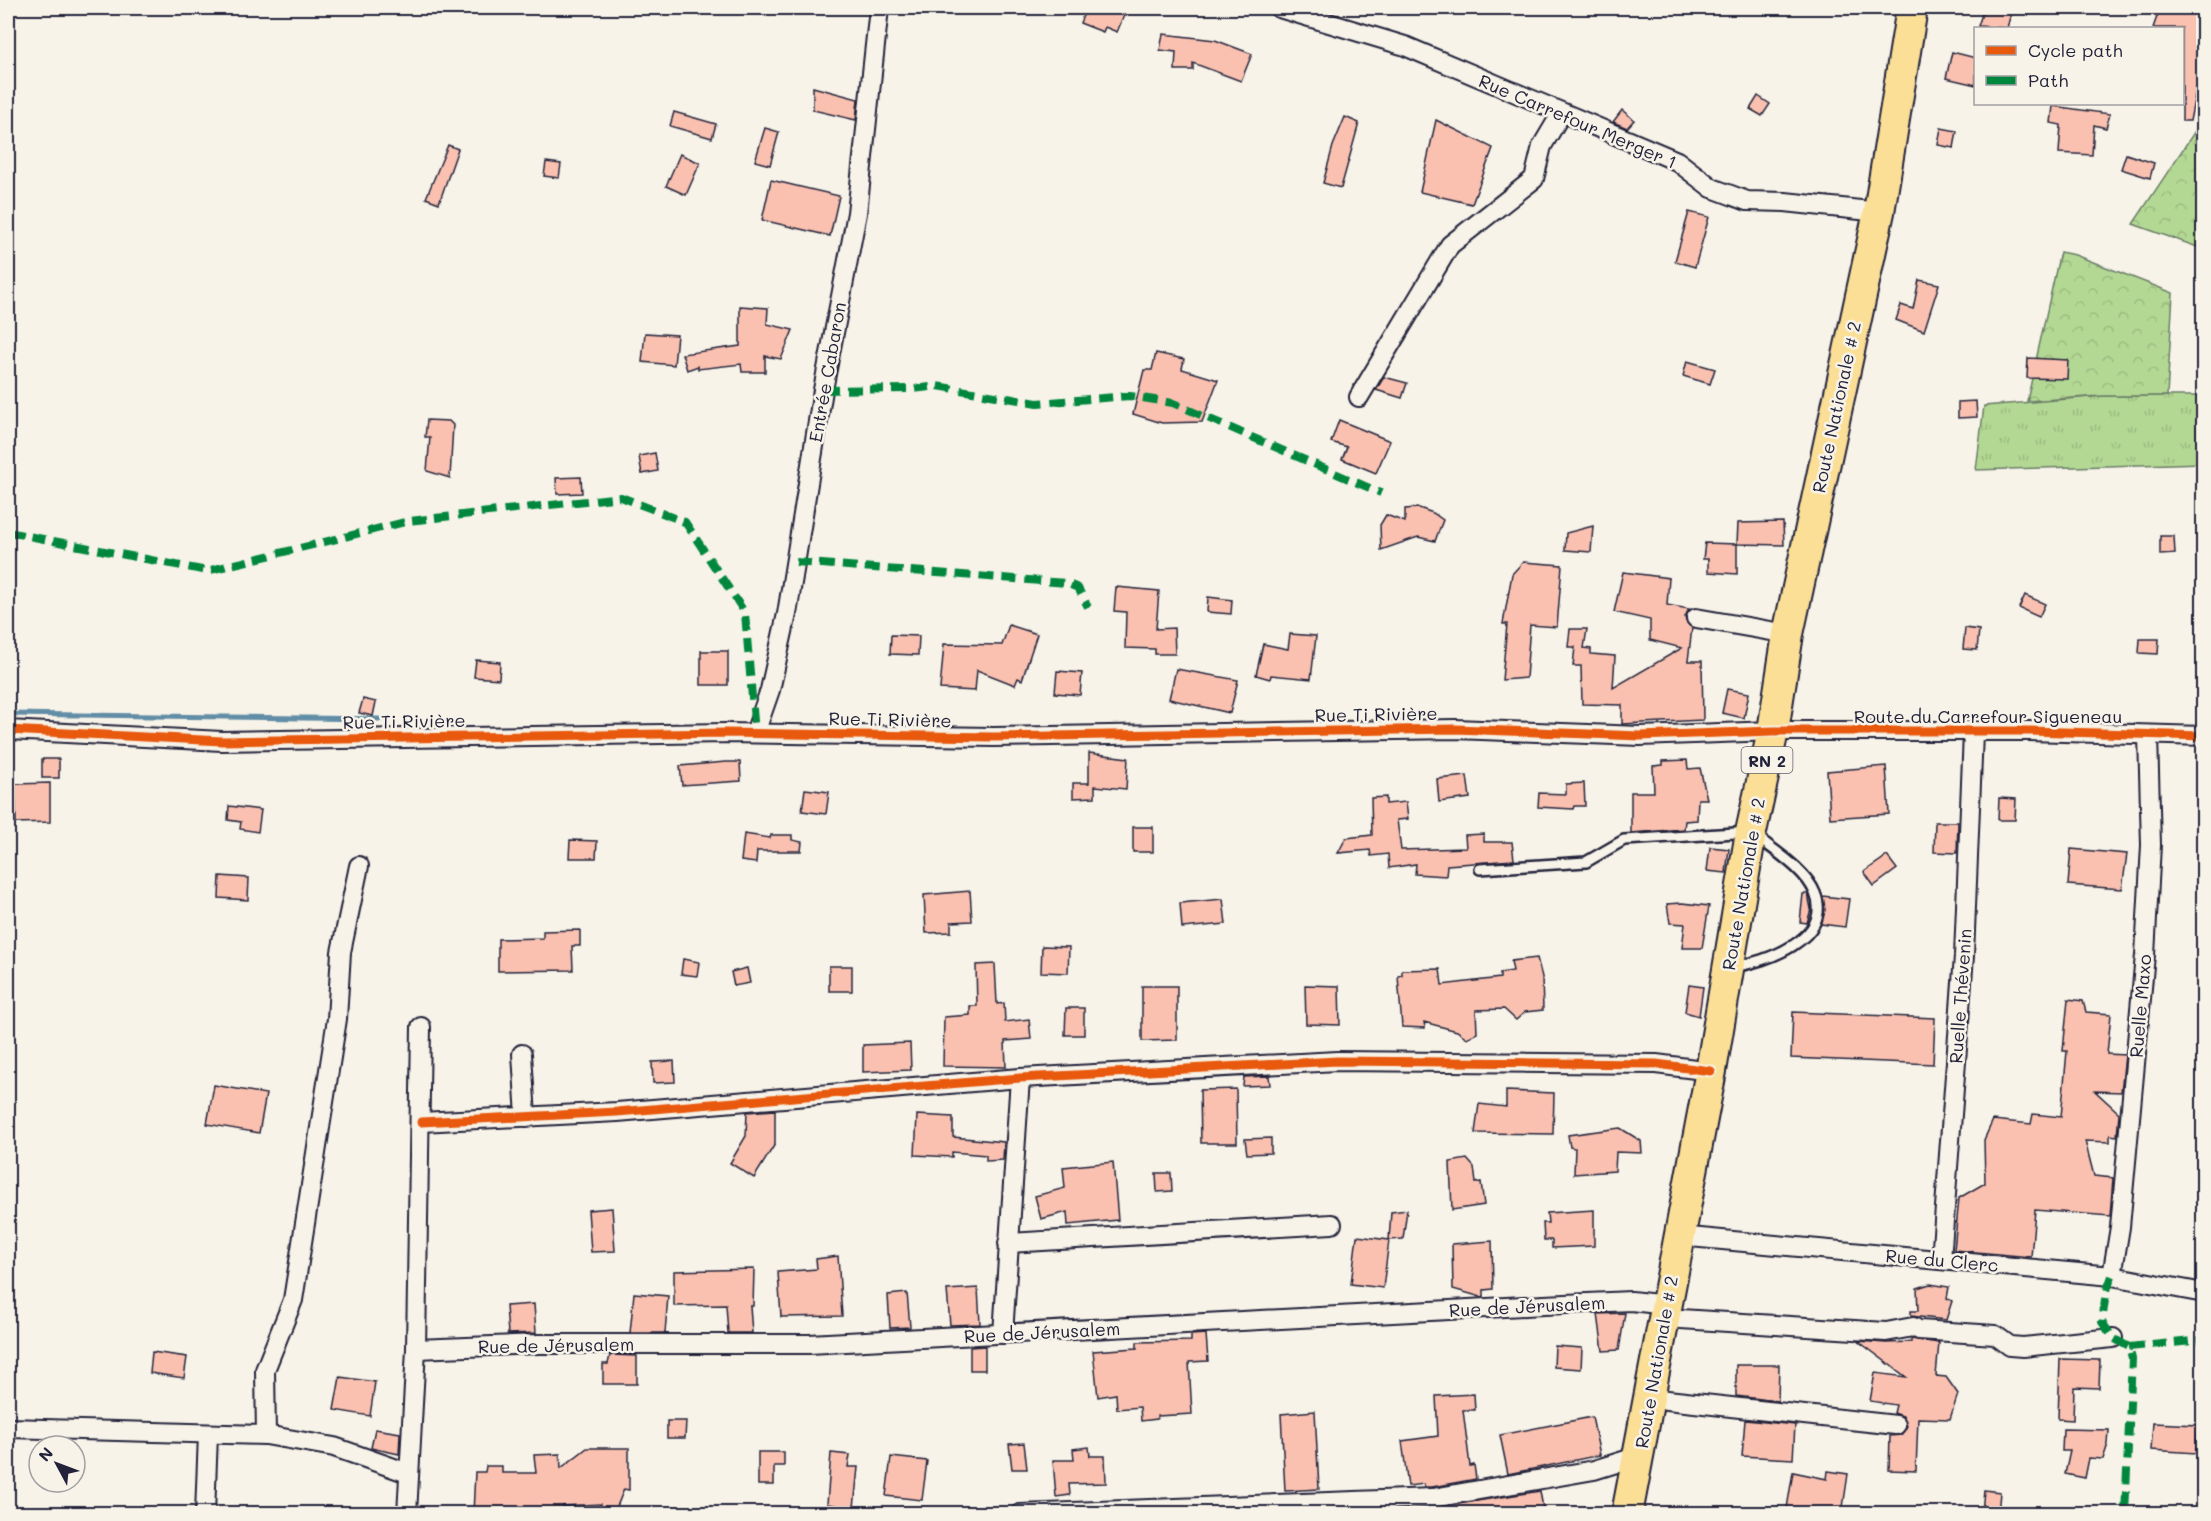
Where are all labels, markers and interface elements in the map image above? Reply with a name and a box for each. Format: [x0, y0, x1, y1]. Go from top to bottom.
legend [1974, 27, 2184, 105]
text: Cycle path [2028, 38, 2123, 62]
street label: Rue Carrefour Merger 1 [1475, 68, 1681, 174]
text: Path [2028, 68, 2068, 92]
street label: Entrée Cabaron [803, 300, 851, 444]
street label: Route Nationale # 2 [1806, 319, 1866, 495]
street label: Rue Ti Rivière [1314, 701, 1438, 727]
street label: Route du Carrefour Sigueneau [1854, 704, 2122, 728]
street label: Rue Ti Rivière [828, 706, 952, 732]
street label: Rue Ti Rivière [342, 708, 466, 734]
road number: RN 2 [1742, 747, 1792, 773]
street label: Route Nationale # 2 [1716, 796, 1770, 972]
street label: Ruelle Thévenin [1943, 928, 1977, 1064]
street label: Ruelle Maxo [2124, 953, 2157, 1059]
street label: Rue du Clerc [1884, 1243, 2000, 1277]
street label: Route Nationale # 2 [1629, 1274, 1683, 1450]
street label: Rue de Jérusalem [1448, 1290, 1606, 1322]
street label: Rue de Jérusalem [963, 1316, 1121, 1348]
street label: Rue de Jérusalem [478, 1332, 634, 1358]
north arrow [27, 1434, 87, 1494]
text: N [33, 1442, 57, 1465]

